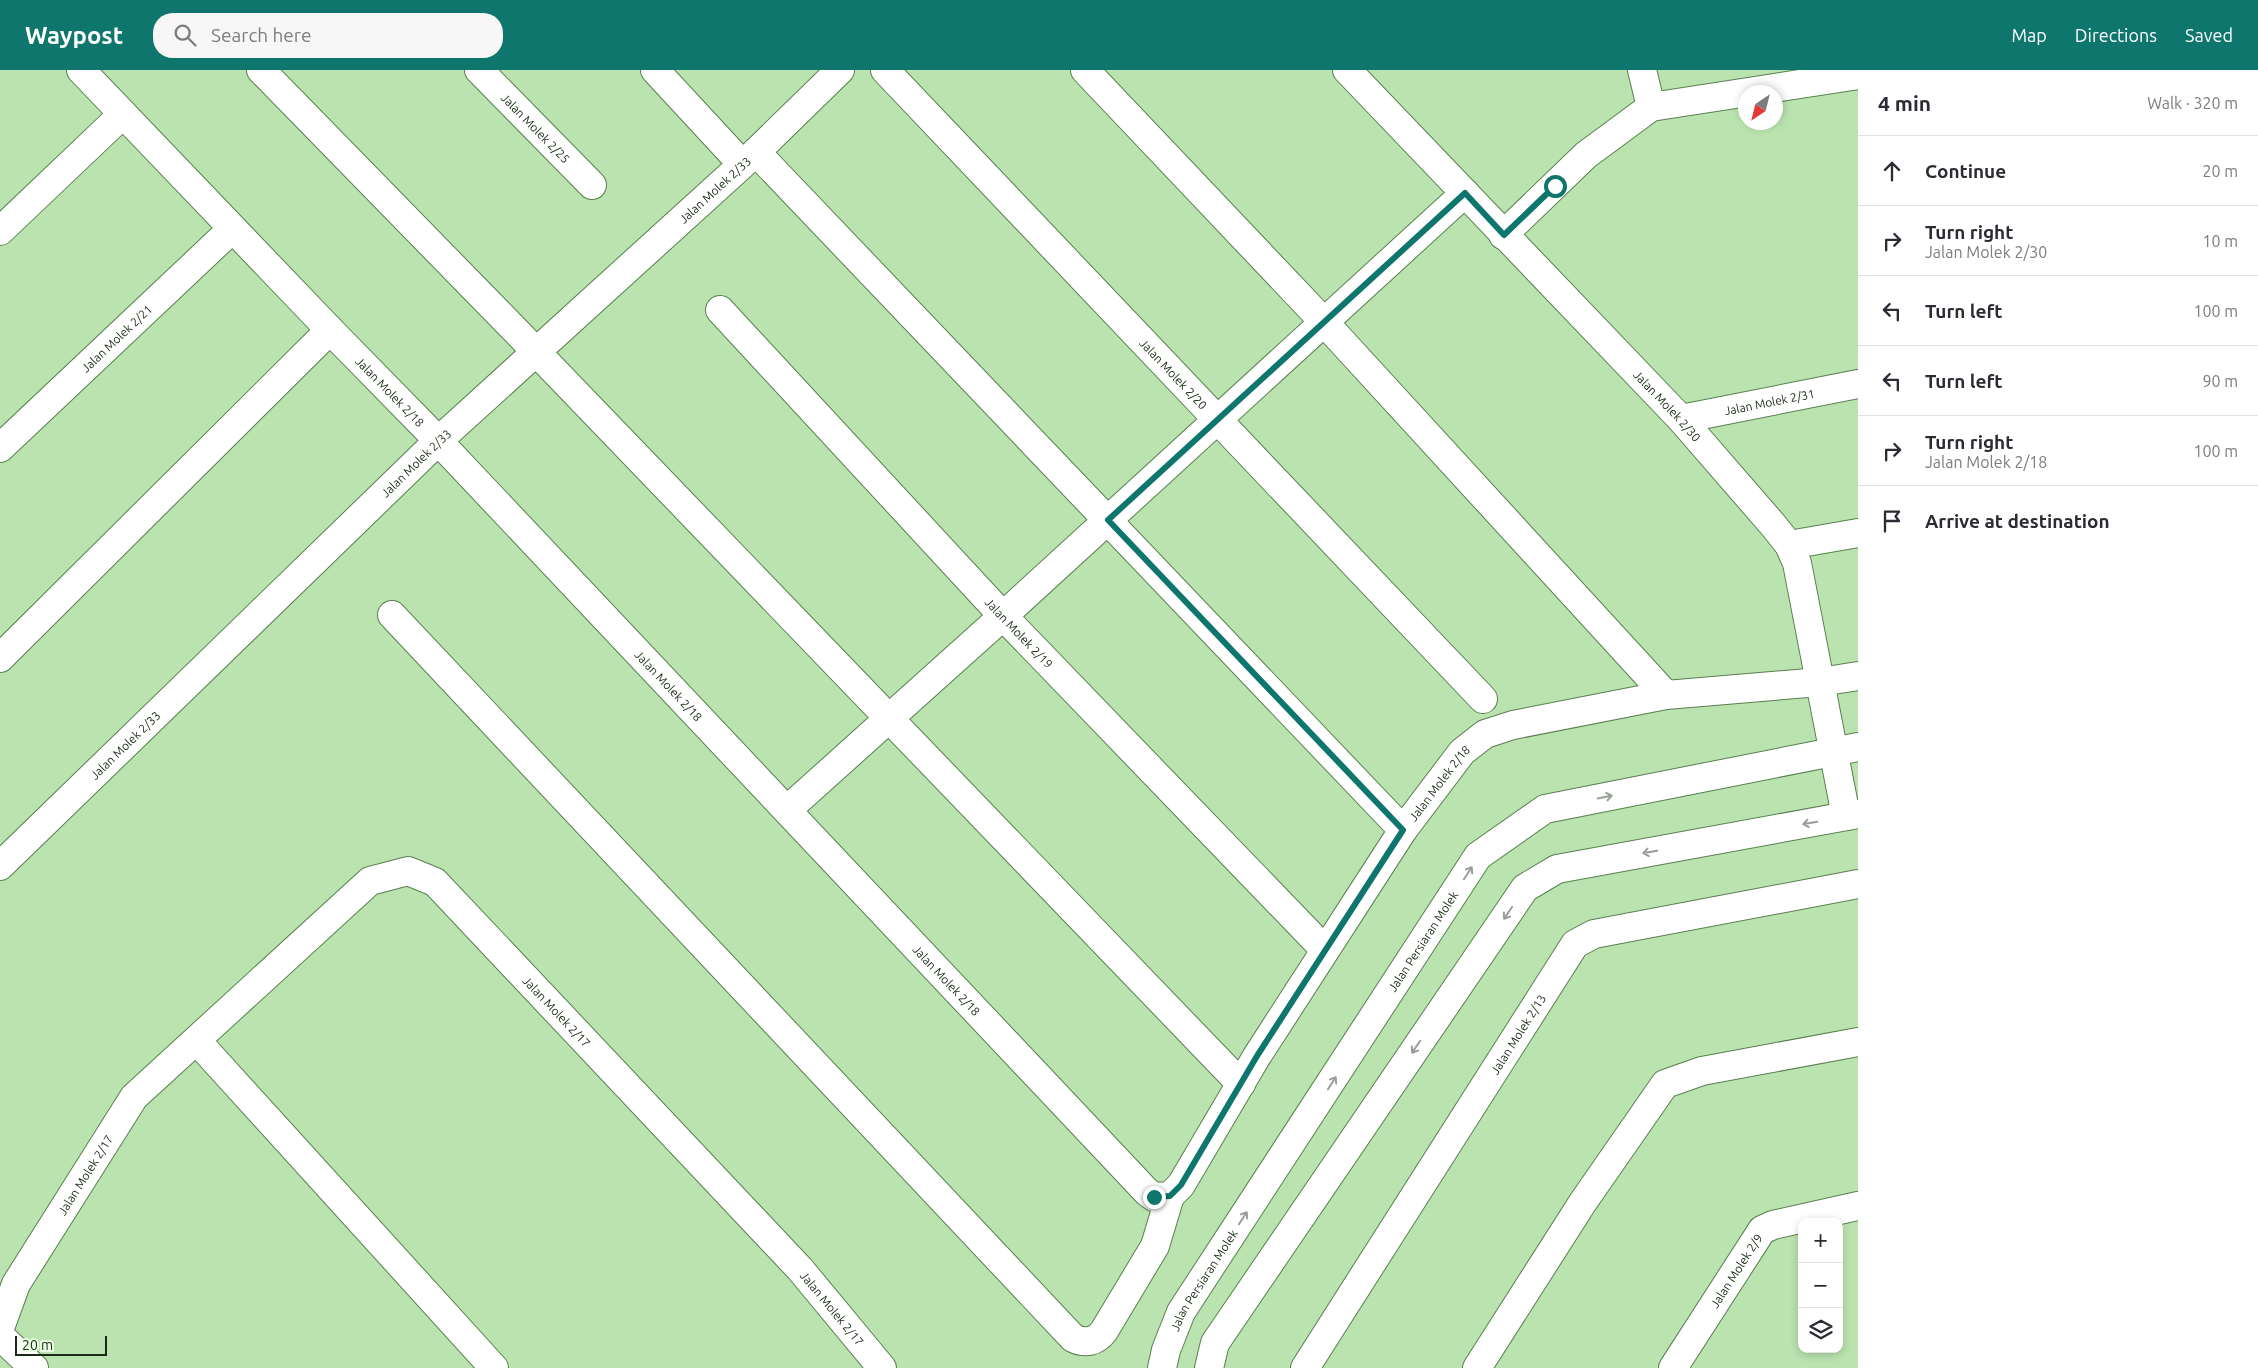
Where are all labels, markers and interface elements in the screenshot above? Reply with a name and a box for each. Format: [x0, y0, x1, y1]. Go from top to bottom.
search box [153, 13, 503, 58]
icon: search [171, 21, 199, 49]
text: Waypost [25, 22, 123, 49]
text: Search here [211, 24, 311, 46]
text: Map [2011, 25, 2047, 45]
text: Directions [2075, 25, 2157, 45]
text: Saved [2185, 25, 2233, 45]
north arrow [1738, 85, 1783, 130]
street label: Jalan Molek 2/25 [499, 90, 573, 165]
text: 4 min [1878, 91, 1931, 115]
text: Walk · 320 m [2147, 94, 2238, 112]
street label: Jalan Molek 2/33 [676, 154, 753, 225]
icon: ahead [1878, 157, 1906, 185]
text: Continue [1925, 160, 2006, 182]
text: 20 m [2202, 162, 2238, 180]
route start [1544, 175, 1567, 198]
text: Turn right [1925, 221, 2013, 243]
icon: right [1878, 227, 1906, 255]
text: 10 m [2202, 232, 2238, 250]
text: Jalan Molek 2/30 [1925, 243, 2047, 261]
icon: left [1878, 297, 1906, 325]
text: Turn left [1925, 300, 2003, 322]
street label: Jalan Molek 2/21 [78, 302, 154, 374]
text: 100 m [2193, 302, 2238, 320]
street label: Jalan Molek 2/20 [1137, 336, 1210, 412]
street label: Jalan Molek 2/18 [353, 354, 427, 429]
icon: left [1878, 367, 1906, 395]
street label: Jalan Molek 2/30 [1631, 368, 1704, 444]
text: Turn left [1925, 370, 2003, 392]
text: 90 m [2202, 372, 2238, 390]
street label: Jalan Molek 2/31 [1723, 386, 1816, 417]
street label: Jalan Molek 2/33 [378, 426, 453, 499]
text: Turn right [1925, 431, 2013, 453]
icon: right [1878, 437, 1906, 465]
text: 100 m [2193, 442, 2238, 460]
text: Jalan Molek 2/18 [1925, 453, 2047, 471]
icon: arrive [1878, 507, 1906, 535]
text: Arrive at destination [1925, 510, 2110, 532]
street label: Jalan Molek 2/19 [983, 595, 1056, 670]
street label: Jalan Molek 2/18 [633, 647, 705, 723]
street label: Jalan Molek 2/33 [87, 708, 162, 781]
street label: Jalan Molek 2/18 [1406, 742, 1472, 823]
one-way arrow [1596, 792, 1612, 801]
one-way arrow [1802, 818, 1818, 828]
one-way arrow [1643, 847, 1659, 857]
one-way arrow [1463, 866, 1473, 880]
street label: Jalan Persiaran Molek [1385, 888, 1460, 994]
one-way arrow [1503, 906, 1513, 920]
street label: Jalan Molek 2/18 [911, 942, 983, 1018]
street label: Jalan Molek 2/17 [521, 973, 593, 1049]
street label: Jalan Molek 2/13 [1488, 992, 1548, 1076]
one-way arrow [1411, 1040, 1421, 1054]
one-way arrow [1327, 1076, 1337, 1090]
street label: Jalan Molek 2/17 [55, 1132, 115, 1217]
route end [1143, 1186, 1166, 1209]
one-way arrow [1238, 1212, 1248, 1226]
map controls [1798, 1218, 1843, 1353]
button: + [1798, 1218, 1843, 1263]
street label: Jalan Persiaran Molek [1168, 1227, 1240, 1333]
street label: Jalan Molek 2/9 [1707, 1231, 1764, 1310]
button: − [1798, 1263, 1843, 1308]
street label: Jalan Molek 2/17 [798, 1269, 867, 1348]
button: layers [1798, 1308, 1843, 1353]
scale bar [15, 1333, 108, 1356]
text: 20 m [22, 1337, 53, 1353]

